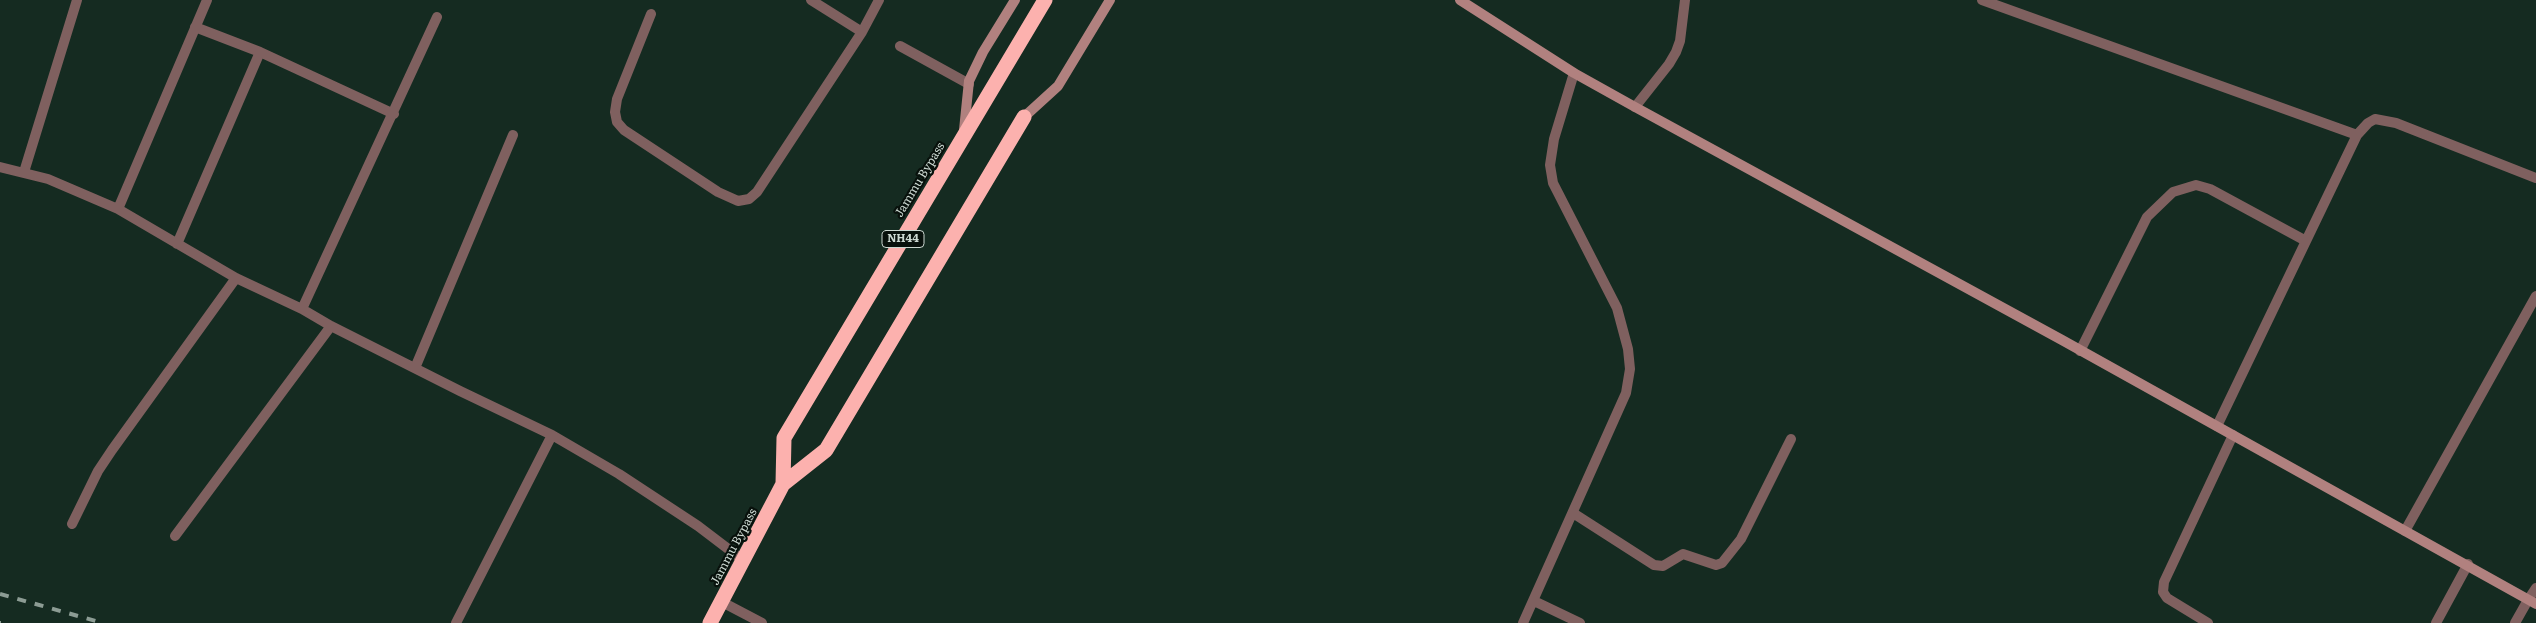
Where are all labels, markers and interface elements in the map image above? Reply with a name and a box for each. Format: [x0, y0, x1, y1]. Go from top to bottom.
street label: Jammu Bypass [892, 140, 948, 220]
road number: NH44 [882, 230, 924, 248]
street label: Jammu Bypass [708, 506, 760, 588]

